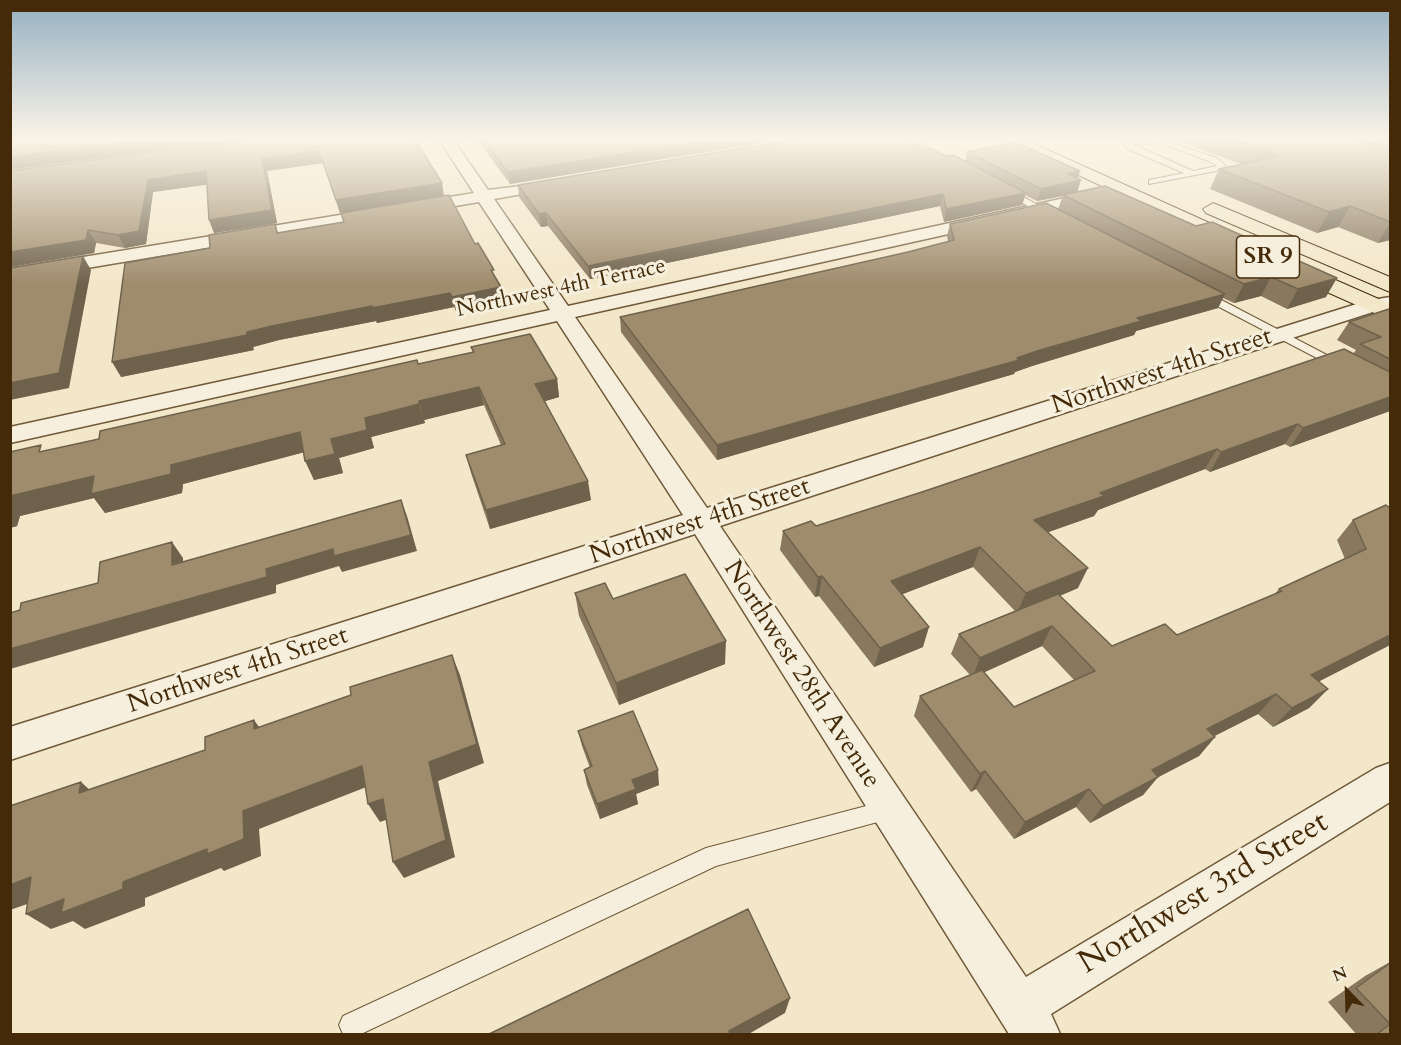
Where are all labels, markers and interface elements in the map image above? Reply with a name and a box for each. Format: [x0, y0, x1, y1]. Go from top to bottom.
road number: SR 9 [1236, 236, 1300, 278]
street label: Northwest 4th Terrace [454, 254, 668, 324]
street label: Northwest 4th Street [1048, 322, 1276, 422]
street label: Northwest 4th Street [586, 472, 814, 572]
street label: Northwest 28th Avenue [716, 555, 886, 795]
street label: Northwest 4th Street [124, 621, 352, 721]
street label: Northwest 3rd Street [1072, 804, 1336, 984]
north arrow [1317, 961, 1377, 1021]
text: N [1329, 962, 1351, 987]

